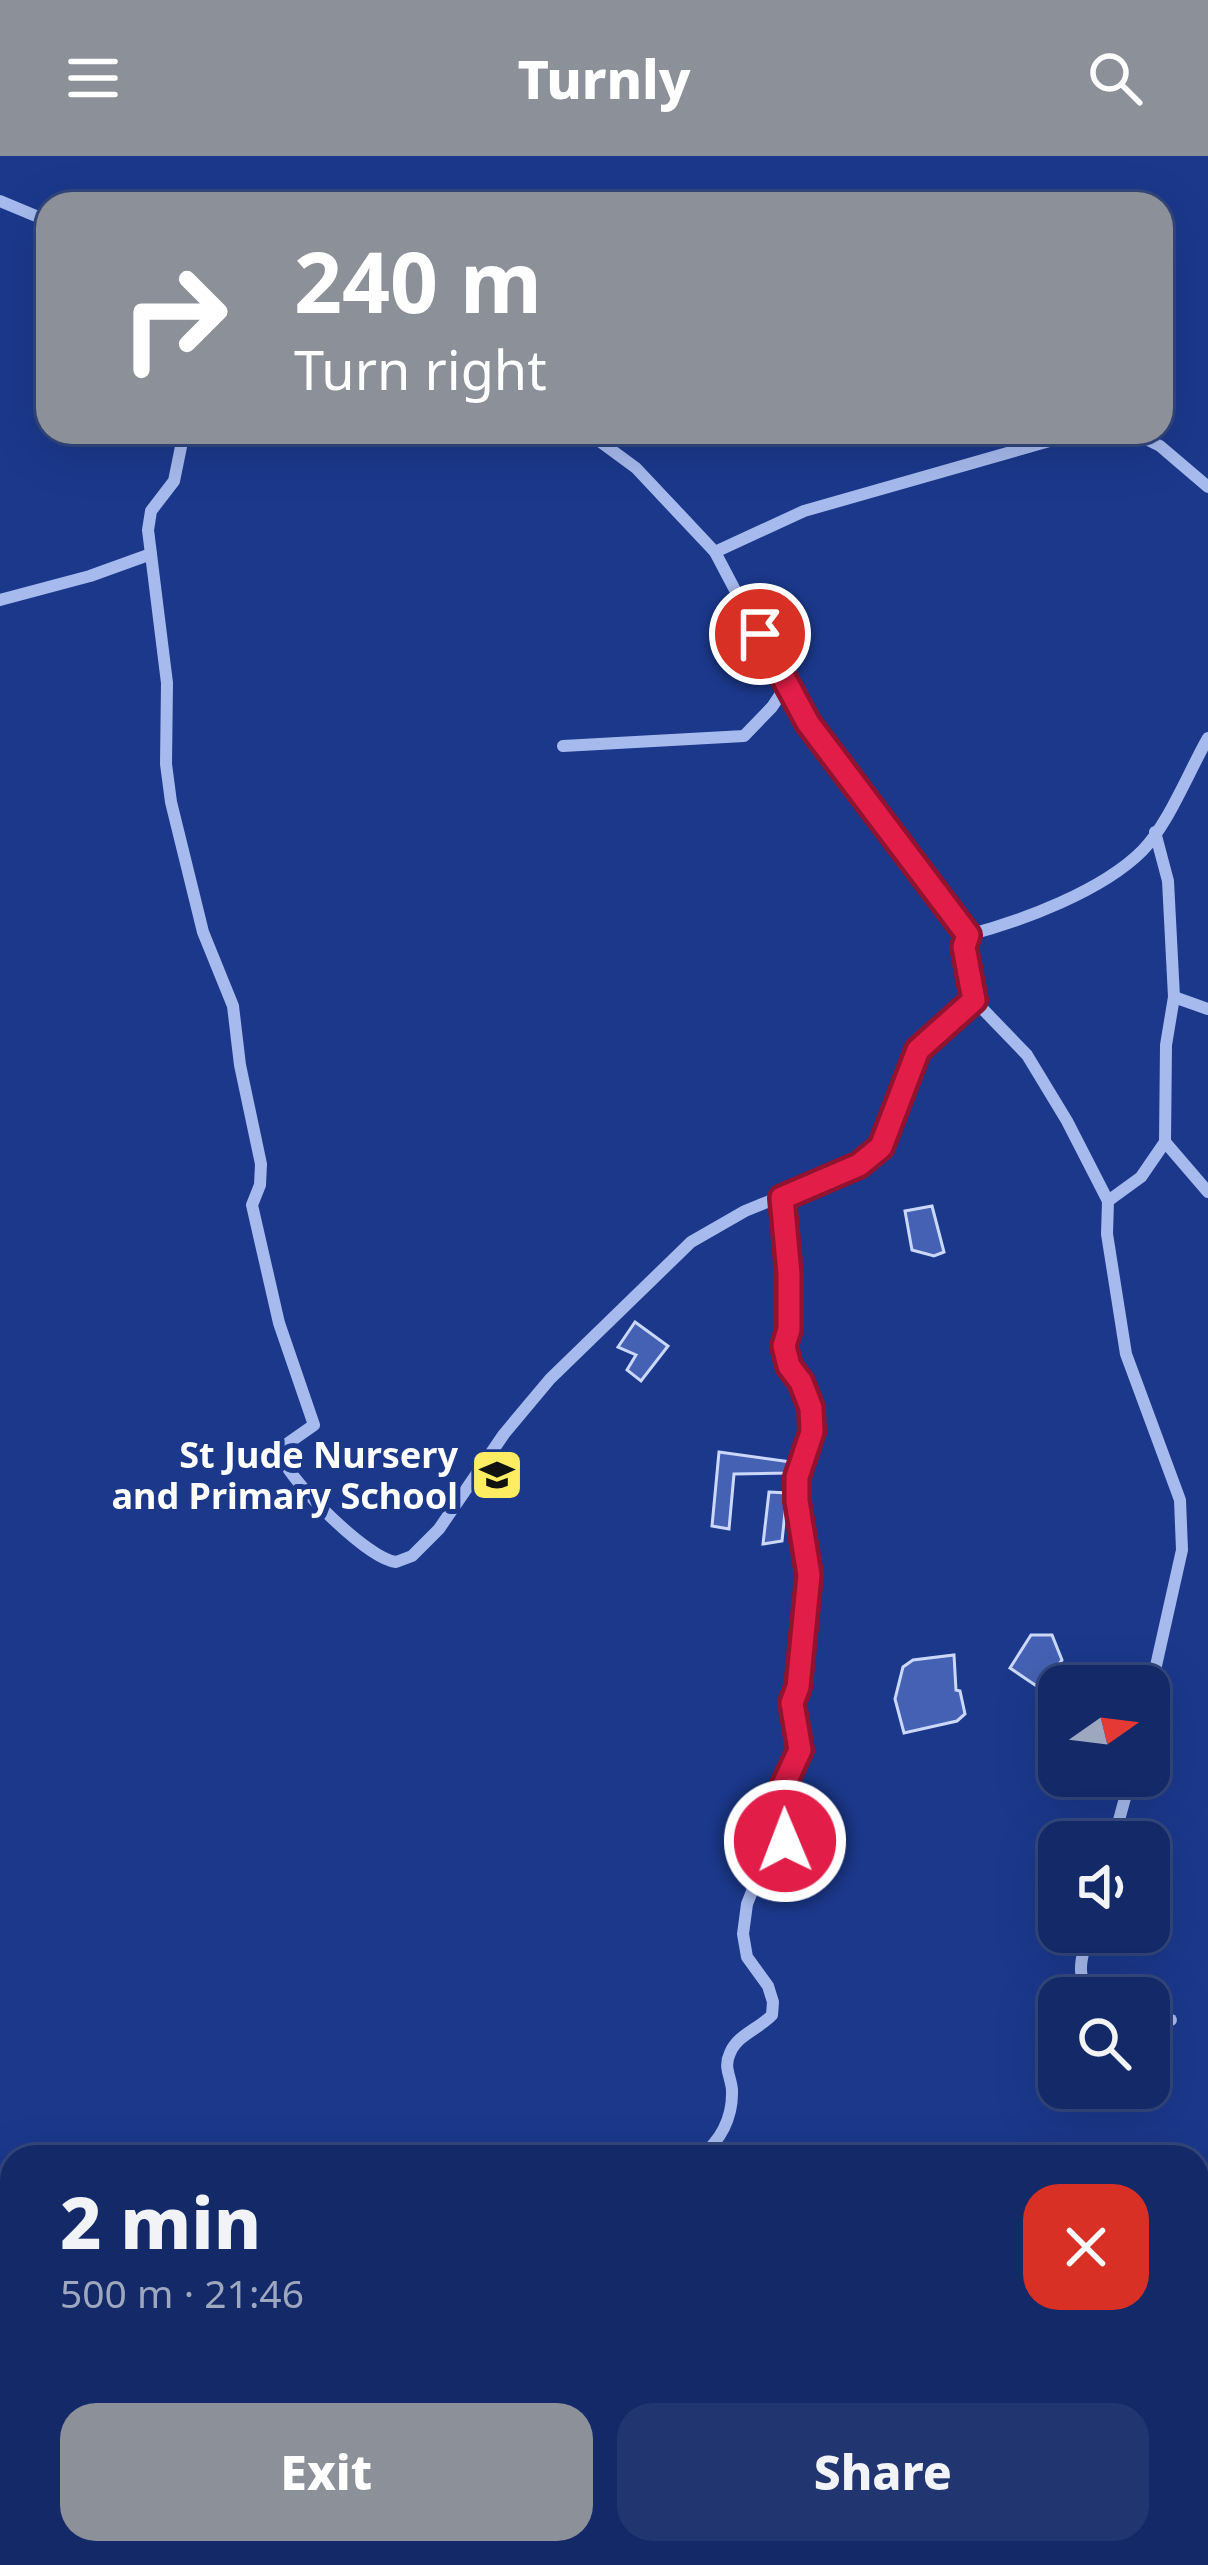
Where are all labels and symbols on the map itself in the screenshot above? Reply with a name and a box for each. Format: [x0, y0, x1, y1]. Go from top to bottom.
pin [709, 583, 811, 685]
place label: St Jude Nursery and Primary School [111, 1430, 458, 1520]
school or university icon: St Jude Nursery and Primary School [469, 1447, 525, 1503]
north arrow [1038, 1665, 1170, 1797]
position arrow [722, 1778, 848, 1904]

